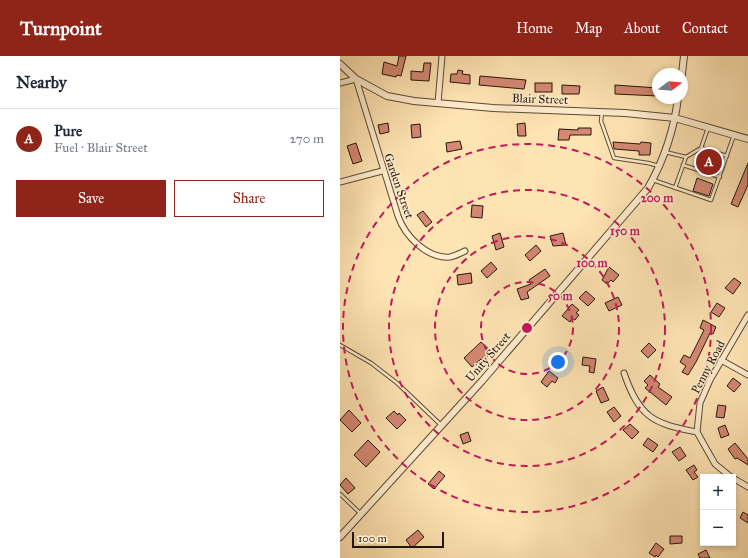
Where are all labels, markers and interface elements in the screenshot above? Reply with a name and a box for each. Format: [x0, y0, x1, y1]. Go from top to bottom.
text: Turnpoint [20, 17, 102, 40]
text: Home [516, 20, 553, 37]
text: Map [575, 20, 602, 37]
text: About [624, 20, 660, 37]
text: Contact [682, 20, 728, 37]
north arrow [652, 68, 688, 104]
text: Nearby [16, 72, 67, 93]
street label: Blair Street [512, 91, 569, 107]
text: Pure [54, 122, 82, 140]
text: A [25, 131, 33, 147]
text: 270 m [290, 131, 324, 147]
text: Fuel · Blair Street [54, 140, 148, 156]
pin: A [696, 147, 722, 177]
street label: Garden Street [381, 151, 417, 221]
button: Save [16, 180, 166, 217]
button: Share [174, 180, 324, 217]
text: 200 m [641, 191, 674, 205]
text: 150 m [610, 224, 641, 238]
text: 100 m [576, 256, 609, 270]
text: 50 m [547, 289, 574, 303]
centre of rings [520, 321, 534, 335]
street label: Unity Street [463, 329, 514, 385]
street label: Penny Road [688, 338, 728, 396]
your location [548, 352, 568, 372]
map controls [700, 474, 736, 546]
button: + [700, 474, 736, 510]
button: − [700, 510, 736, 546]
scale bar [352, 530, 444, 549]
text: 100 m [358, 532, 387, 545]

